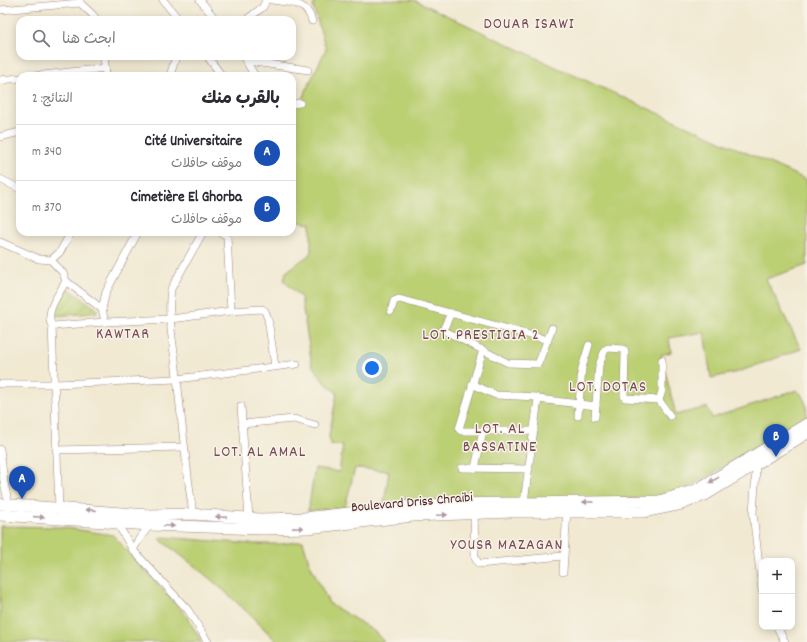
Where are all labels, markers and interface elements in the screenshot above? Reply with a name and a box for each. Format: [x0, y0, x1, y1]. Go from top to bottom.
district label: DOUAR ISAWI [483, 13, 575, 36]
search box [16, 16, 296, 60]
icon: search [30, 27, 52, 49]
text: ابحث هنا [62, 29, 116, 51]
text: بالقرب منك [202, 88, 280, 112]
text: النتائج: 2 [32, 90, 73, 109]
text: Cité Universitaire [145, 131, 242, 153]
text: 340 m [32, 143, 62, 162]
text: A [263, 143, 271, 162]
text: موقف حافلات [171, 155, 242, 174]
text: Cimetière El Ghorba [131, 187, 242, 209]
text: 370 m [32, 199, 62, 218]
text: B [264, 199, 270, 218]
text: موقف حافلات [171, 211, 242, 230]
district label: KAWTAR [96, 323, 150, 346]
district label: LOT. PRESTIGIA 2 [422, 324, 540, 347]
your location [362, 358, 382, 378]
district label: LOT. DOTAS [569, 376, 647, 399]
district label: LOT. AL BASSATINE [463, 418, 537, 459]
pin: B [763, 424, 789, 457]
district label: LOT. AL AMAL [214, 441, 306, 464]
pin: A [9, 466, 35, 499]
one-way arrow [708, 477, 719, 483]
street label: Boulevard Driss Chraibi [350, 488, 474, 518]
one-way arrow [581, 499, 594, 505]
one-way arrow [85, 507, 97, 514]
one-way arrow [436, 511, 448, 518]
one-way arrow [33, 513, 45, 520]
one-way arrow [215, 513, 227, 520]
one-way arrow [163, 523, 176, 529]
one-way arrow [292, 525, 304, 532]
district label: YOUSR MAZAGAN [451, 534, 563, 557]
map controls [759, 558, 795, 630]
button: + [759, 558, 795, 594]
button: − [759, 594, 795, 630]

